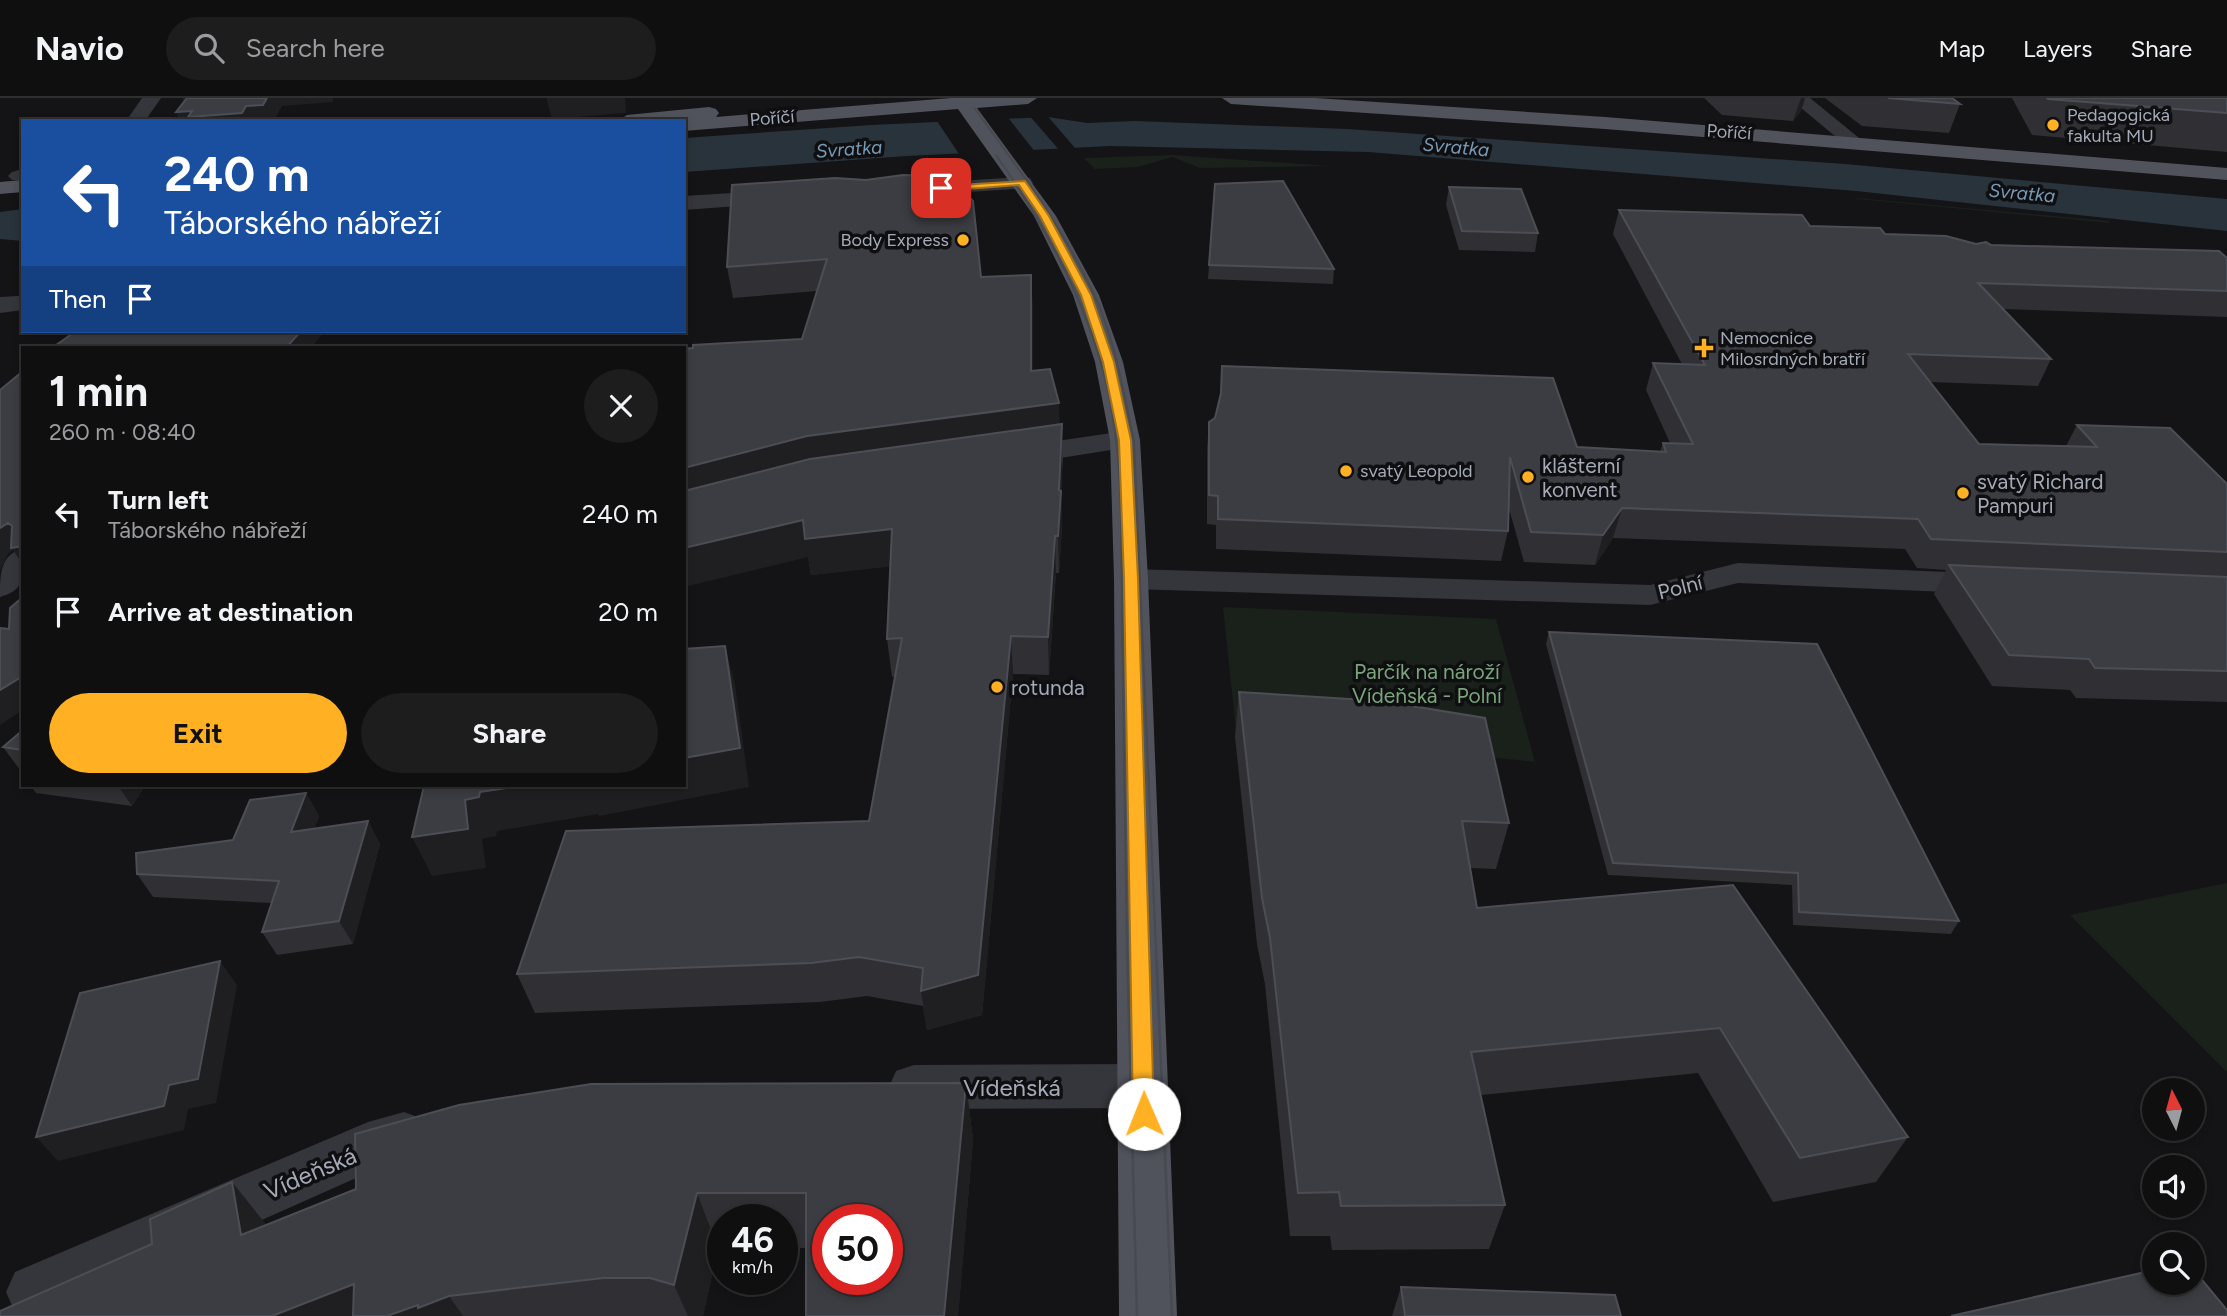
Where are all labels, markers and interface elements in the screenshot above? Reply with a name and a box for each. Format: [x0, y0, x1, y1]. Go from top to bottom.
search box [166, 17, 656, 80]
text: Navio [35, 29, 124, 68]
icon: search [190, 29, 228, 67]
text: Search here [246, 32, 385, 64]
text: Map [1938, 34, 1985, 63]
text: Layers [2023, 34, 2092, 63]
text: Share [2130, 34, 2192, 63]
place label: Pedagogická fakulta MU [2067, 104, 2170, 147]
street label: Poříčí [749, 105, 796, 131]
marker: Pedagogická fakulta MU [2045, 117, 2061, 133]
street label: Poříčí [1706, 119, 1753, 145]
water label: Svratka [1422, 133, 1490, 161]
water label: Svratka [815, 135, 883, 163]
text: 240 m [164, 144, 310, 203]
icon: left [49, 147, 140, 238]
pin [911, 158, 971, 218]
icon: arrive [922, 169, 960, 207]
water label: Svratka [1988, 179, 2056, 207]
text: Táborského nábřeží [164, 204, 440, 242]
place label: Body Express [841, 229, 949, 251]
marker: Body Express [955, 232, 971, 248]
icon: arrive [121, 280, 159, 318]
text: Then [49, 283, 107, 315]
place label: Nemocnice Milosrdných bratří [1720, 327, 1866, 370]
marker: Nemocnice Milosrdných bratří [1694, 338, 1714, 358]
text: 1 min [49, 366, 148, 417]
button: close [584, 369, 658, 443]
text: 260 m · 08:40 [49, 418, 196, 446]
place label: klášterní konvent [1542, 453, 1622, 502]
place label: svatý Leopold [1360, 460, 1473, 482]
marker: svatý Leopold [1338, 463, 1354, 479]
marker: klášterní konvent [1520, 469, 1536, 485]
place label: svatý Richard Pampuri [1977, 469, 2104, 518]
text: Turn left [108, 484, 209, 516]
marker: svatý Richard Pampuri [1955, 485, 1971, 501]
icon: left [49, 495, 87, 533]
text: 240 m [582, 498, 658, 530]
text: Táborského nábřeží [108, 516, 307, 544]
street label: Polní [1655, 569, 1706, 605]
icon: arrive [49, 593, 87, 631]
text: Arrive at destination [108, 596, 353, 628]
text: 20 m [598, 596, 658, 628]
park label: Parčík na nároží Vídeňská - Polní [1352, 659, 1503, 708]
place label: rotunda [1011, 675, 1085, 700]
marker: rotunda [989, 679, 1005, 695]
button: Exit [49, 693, 347, 773]
button: Share [361, 693, 658, 773]
street label: Vídeňská [963, 1073, 1061, 1102]
position arrow [1107, 1077, 1181, 1151]
north arrow [2142, 1078, 2205, 1141]
map controls [2142, 1078, 2205, 1295]
street label: Vídeňská [259, 1141, 361, 1205]
button: sound [2142, 1155, 2205, 1218]
speed limit sign: 50 [812, 1204, 903, 1295]
text: 46 [731, 1219, 774, 1261]
button: search [2142, 1232, 2205, 1295]
text: km/h [732, 1256, 773, 1278]

